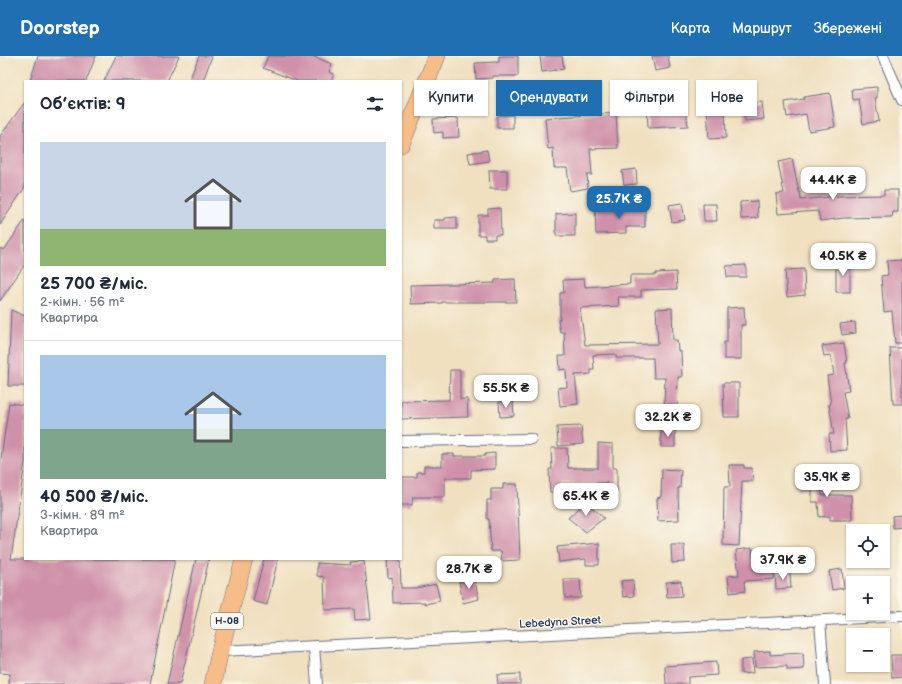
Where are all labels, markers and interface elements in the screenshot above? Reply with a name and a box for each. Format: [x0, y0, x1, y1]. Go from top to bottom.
text: Doorstep [20, 17, 100, 40]
text: Карта [671, 20, 710, 37]
text: Маршрут [732, 20, 792, 37]
text: Збережені [814, 20, 882, 37]
chip: Купити [414, 80, 488, 116]
chip: Орендувати [496, 80, 602, 116]
chip: Фільтри [610, 80, 688, 116]
chip: Нове [696, 80, 757, 116]
icon: filters [364, 93, 386, 115]
text: Об’єктів: 9 [40, 94, 126, 114]
pin: 44.4K ₴ [796, 167, 870, 201]
icon: home [177, 168, 249, 240]
text: 44.4K ₴ [810, 172, 856, 188]
pin: 25.7K ₴ [582, 186, 656, 220]
text: 25.7K ₴ [596, 191, 642, 207]
pin: 40.5K ₴ [806, 243, 880, 277]
text: 40.5K ₴ [819, 248, 867, 264]
text: 25 700 ₴/міс. [40, 274, 147, 294]
text: 2-кімн. · 56 m² [40, 294, 125, 310]
text: Квартира [40, 310, 98, 326]
pin: 55.5K ₴ [469, 375, 543, 409]
text: 55.5K ₴ [483, 380, 529, 396]
icon: home [177, 381, 249, 453]
pin: 32.2K ₴ [631, 404, 705, 438]
text: 32.2K ₴ [644, 409, 692, 425]
pin: 35.9K ₴ [790, 464, 864, 498]
text: 35.9K ₴ [804, 469, 850, 485]
pin: 65.4K ₴ [549, 483, 623, 517]
text: 40 500 ₴/міс. [40, 487, 148, 507]
text: 65.4K ₴ [563, 488, 609, 504]
text: 3-кімн. · 89 m² [40, 507, 125, 523]
text: Квартира [40, 523, 98, 539]
map controls [846, 524, 890, 672]
button: locate [846, 524, 890, 568]
pin: 37.9K ₴ [746, 547, 820, 581]
text: 37.9K ₴ [760, 552, 806, 568]
pin: 28.7K ₴ [432, 556, 506, 590]
text: 28.7K ₴ [446, 561, 492, 577]
button: + [846, 576, 890, 620]
road number: Н-08 [211, 613, 243, 629]
street label: Lebedyna Street [519, 613, 602, 631]
button: − [846, 628, 890, 672]

